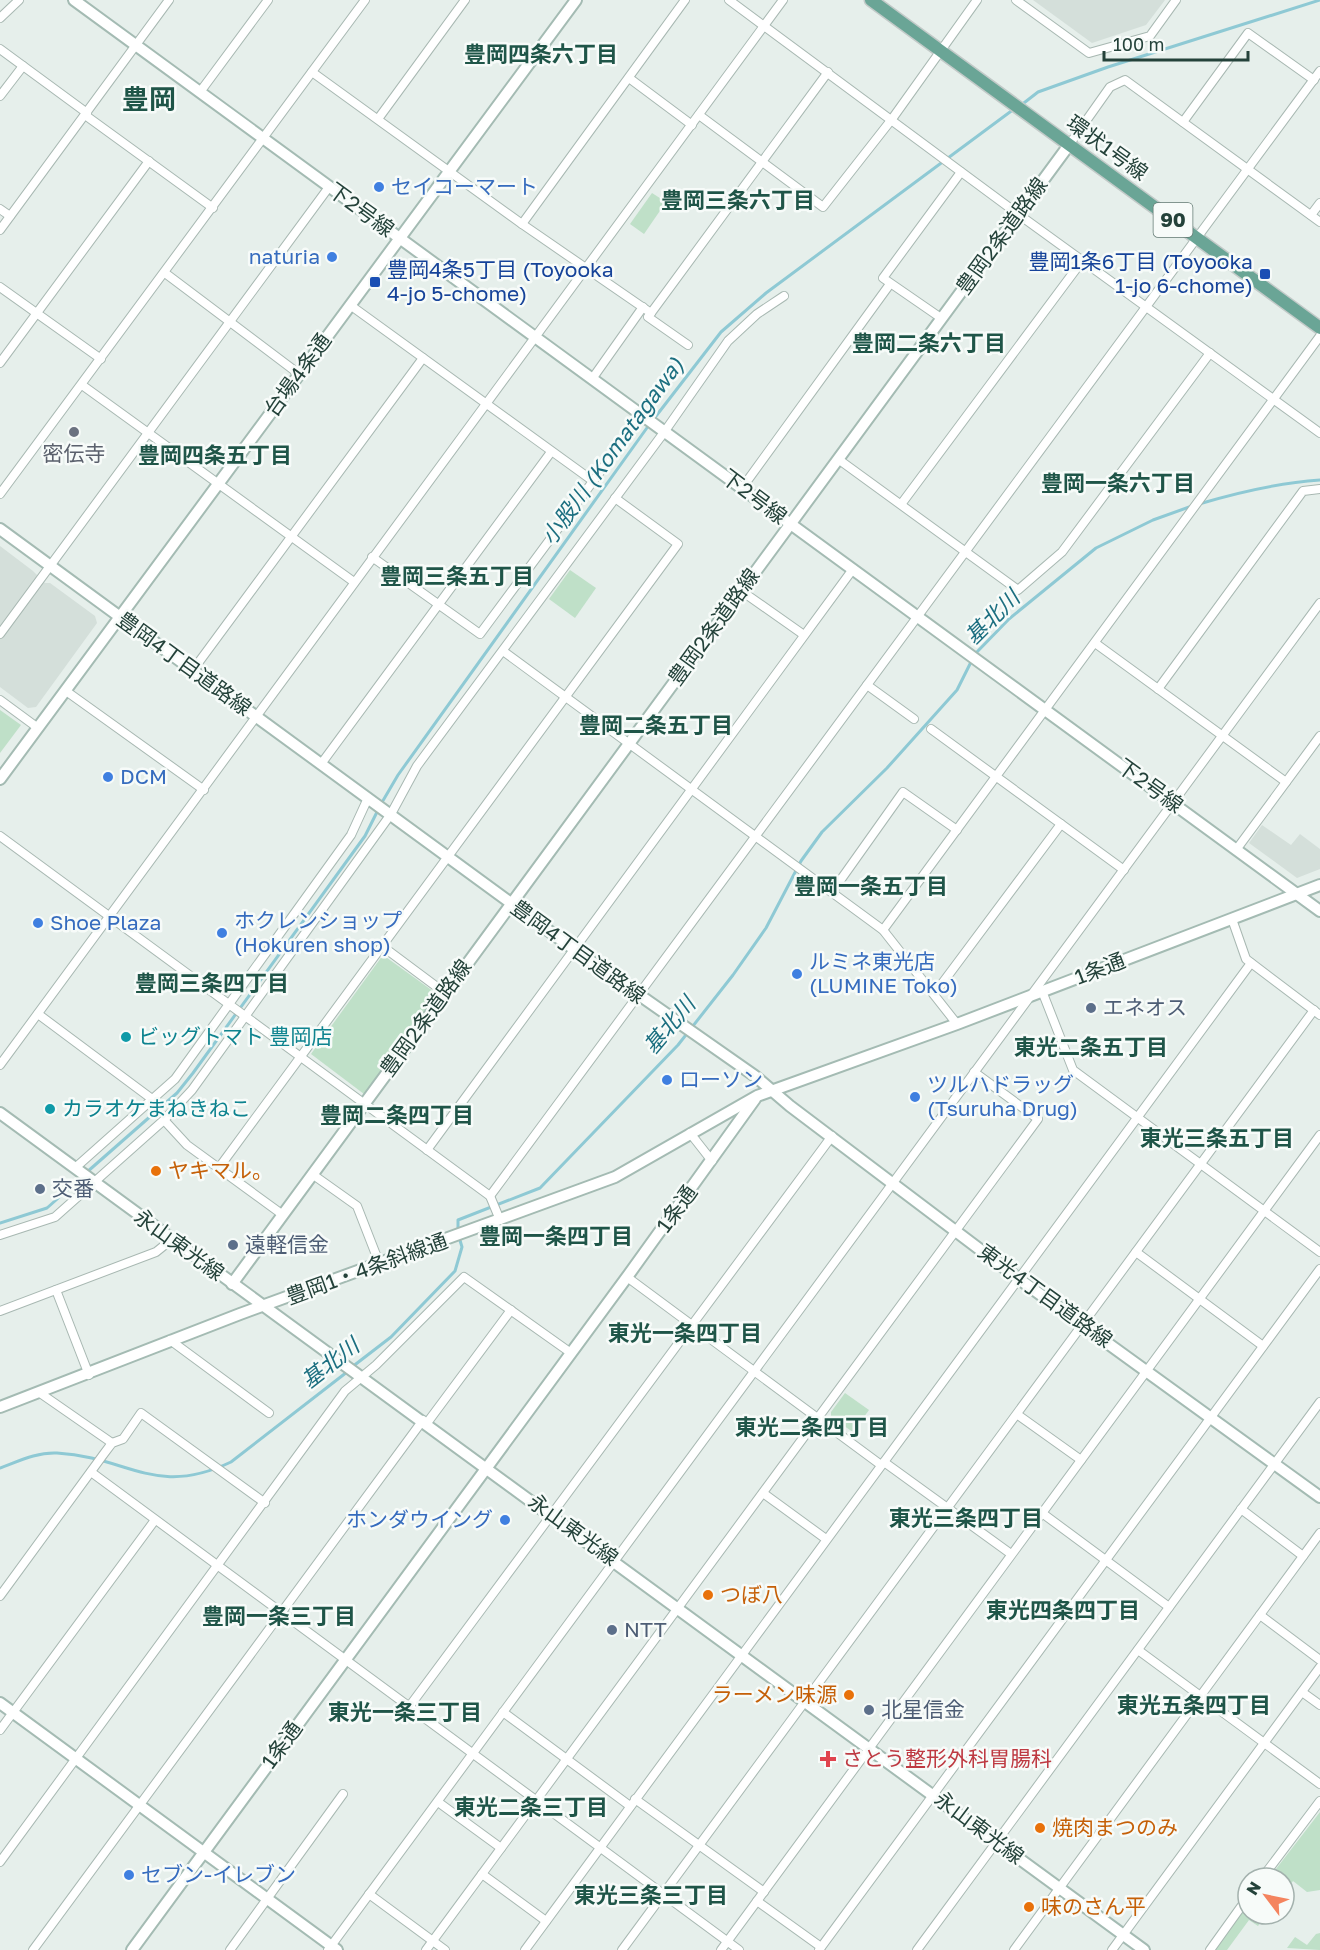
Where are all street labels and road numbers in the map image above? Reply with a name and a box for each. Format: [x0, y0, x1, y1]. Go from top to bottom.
street label: 環状1号線 [1062, 109, 1153, 185]
street label: 豊岡2条道路線 [950, 172, 1052, 299]
street label: 下2号線 [324, 177, 400, 242]
road number: 90 [1154, 203, 1192, 237]
street label: 台場4条通 [258, 328, 336, 421]
street label: 下2号線 [717, 463, 792, 529]
street label: 豊岡2条道路線 [662, 563, 764, 690]
street label: 豊岡4丁目道路線 [112, 606, 257, 721]
street label: 下2号線 [1113, 753, 1189, 818]
street label: 豊岡4丁目道路線 [506, 894, 651, 1009]
street label: 1条通 [1071, 947, 1129, 990]
street label: 豊岡2条道路線 [374, 954, 476, 1081]
street label: 1条通 [650, 1180, 702, 1237]
street label: 永山東光線 [129, 1203, 230, 1286]
street label: 豊岡1・4条斜線通 [282, 1227, 451, 1309]
street label: 東光4丁目道路線 [973, 1238, 1118, 1353]
street label: 永山東光線 [523, 1488, 624, 1571]
street label: 1条通 [255, 1716, 307, 1773]
street label: 永山東光線 [930, 1785, 1029, 1869]

